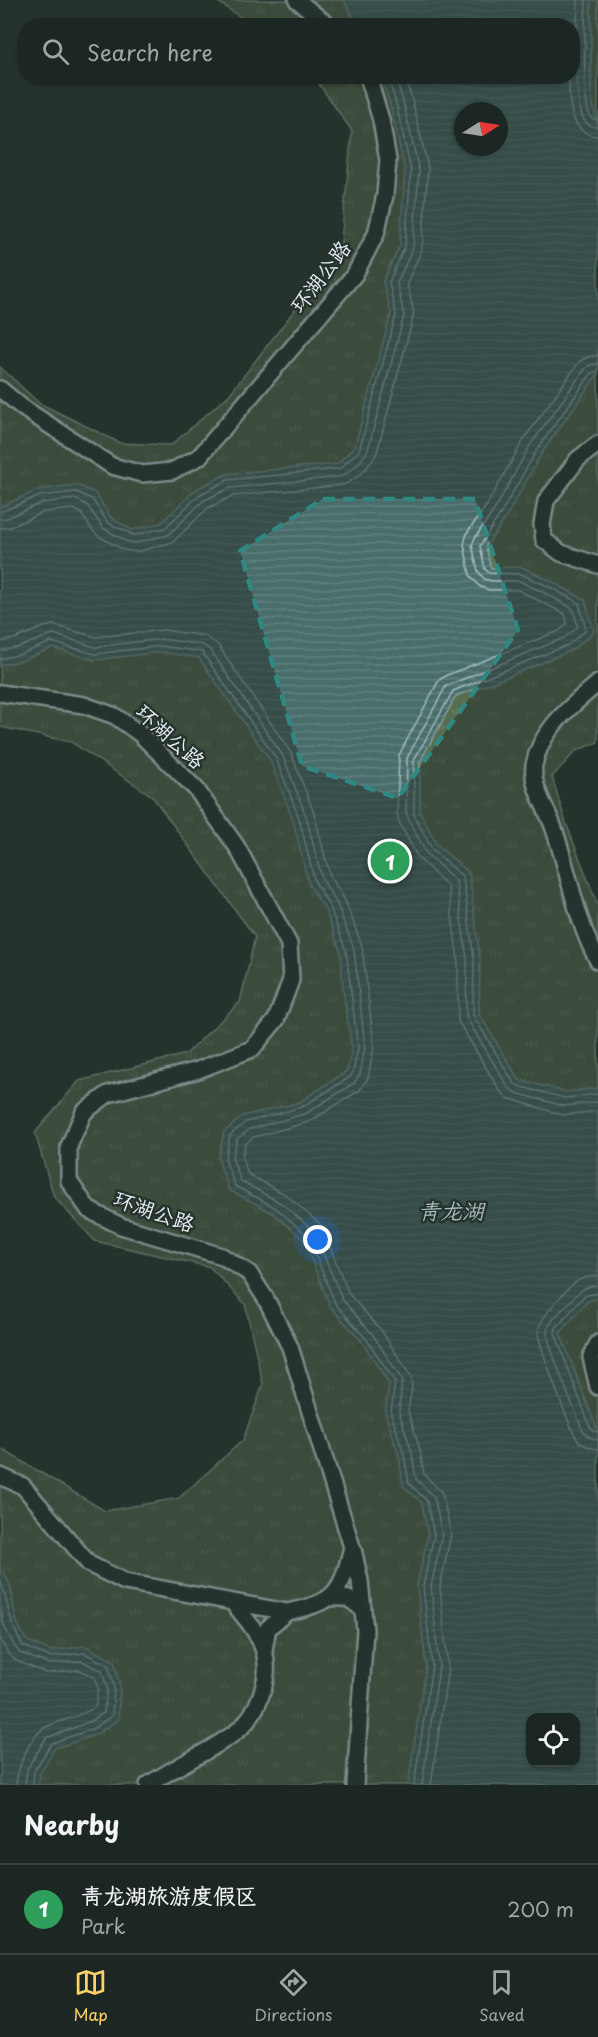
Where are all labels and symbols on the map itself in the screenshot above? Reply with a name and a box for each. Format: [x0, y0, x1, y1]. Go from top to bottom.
north arrow [454, 102, 508, 156]
street label: 环湖公路 [281, 233, 357, 319]
street label: 环湖公路 [129, 696, 213, 776]
pin: 1 [370, 838, 410, 884]
street label: 环湖公路 [110, 1181, 200, 1239]
water label: 青龙湖 [418, 1193, 486, 1226]
your location [303, 1225, 332, 1254]

